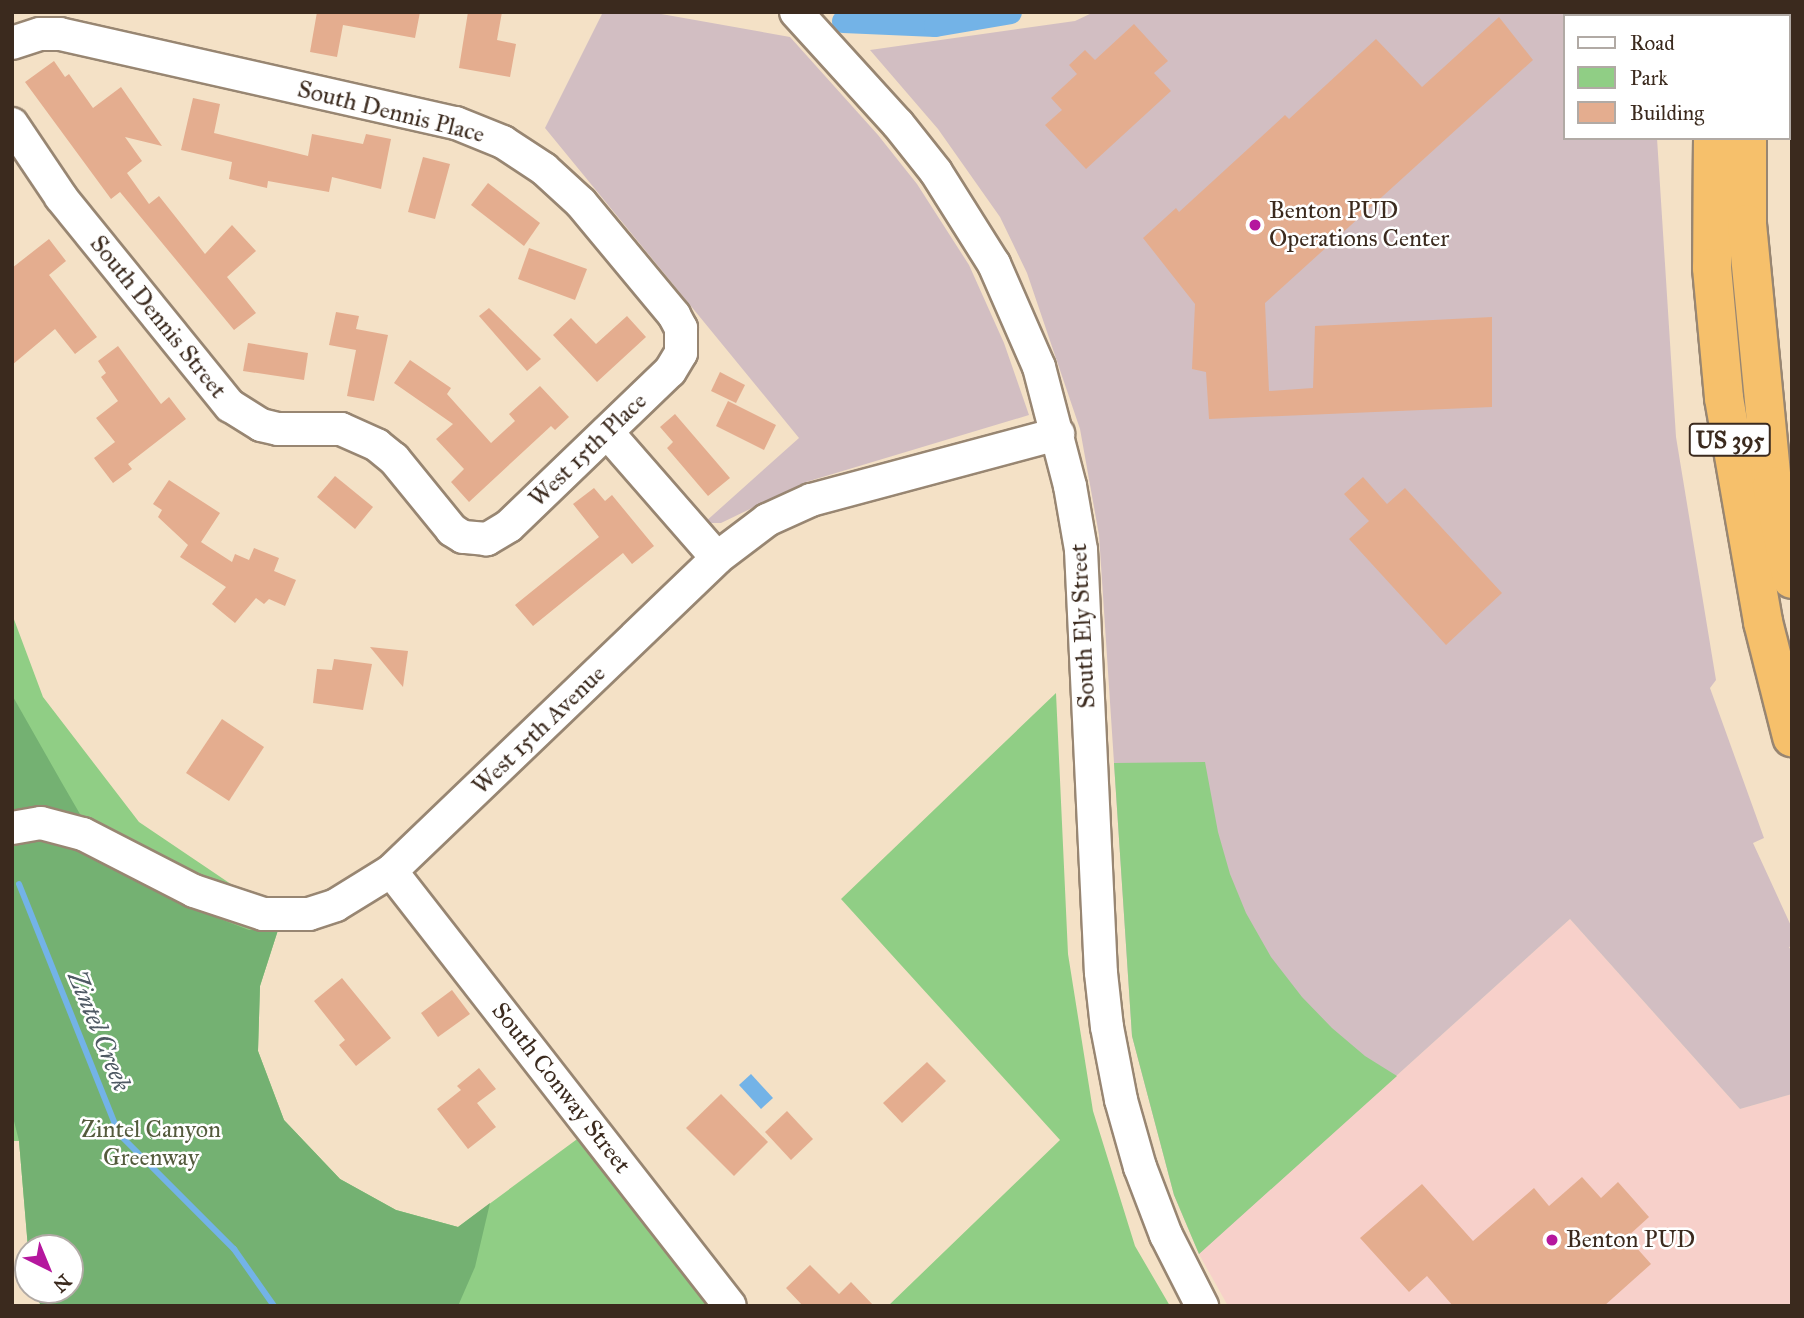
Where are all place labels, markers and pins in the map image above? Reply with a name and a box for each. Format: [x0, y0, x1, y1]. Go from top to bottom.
place label: Benton PUD Operations Center [1269, 197, 1449, 253]
marker: Benton PUD Operations Center [1247, 217, 1263, 233]
place label: Benton PUD [1566, 1226, 1695, 1254]
marker: Benton PUD [1544, 1232, 1560, 1248]

